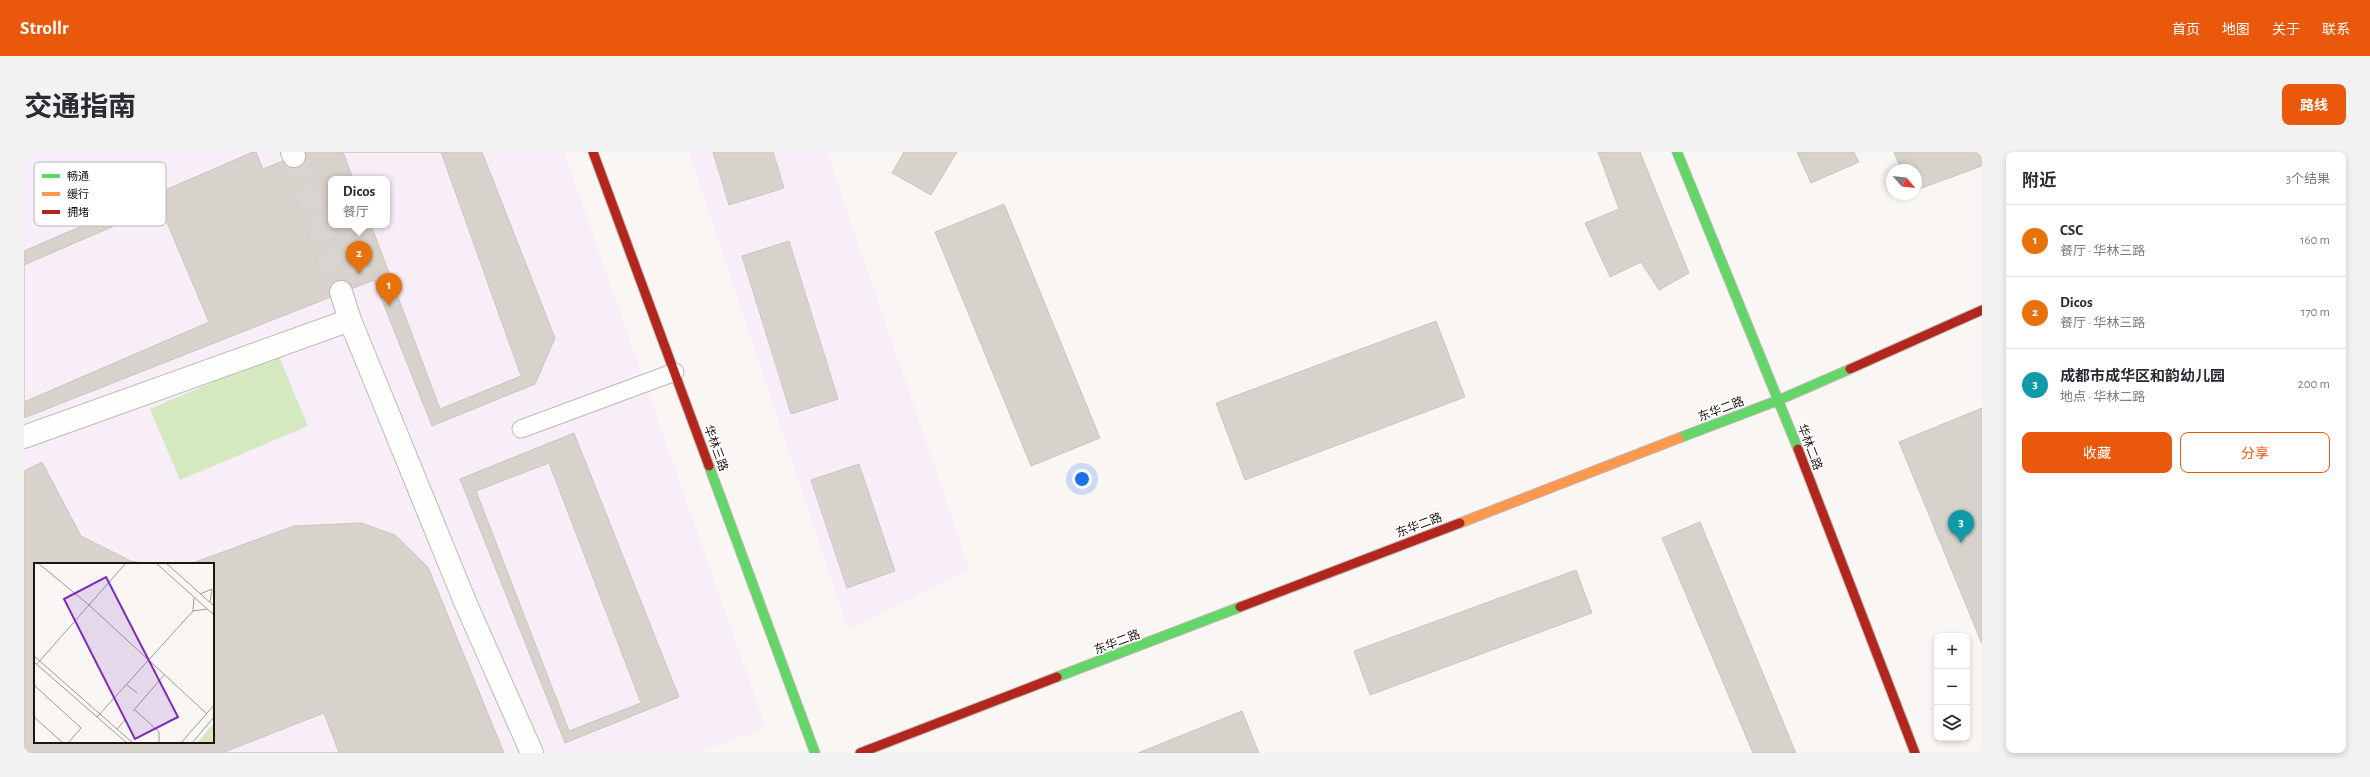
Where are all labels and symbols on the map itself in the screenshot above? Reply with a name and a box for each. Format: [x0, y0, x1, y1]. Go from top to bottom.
legend [34, 162, 166, 226]
north arrow [1886, 164, 1922, 200]
text: 畅通 [67, 170, 89, 182]
text: 缓行 [67, 188, 89, 200]
text: 拥堵 [67, 207, 89, 218]
pin: 2 [346, 241, 372, 274]
pin: 1 [376, 273, 402, 306]
street label: 东华二路 [1696, 394, 1746, 423]
street label: 华林二路 [1796, 422, 1825, 472]
street label: 华林三路 [702, 423, 731, 473]
your location [1072, 469, 1092, 489]
street label: 东华二路 [1394, 510, 1444, 539]
pin: 3 [1948, 510, 1974, 543]
inset map [34, 563, 214, 743]
street label: 东华二路 [1092, 627, 1142, 656]

